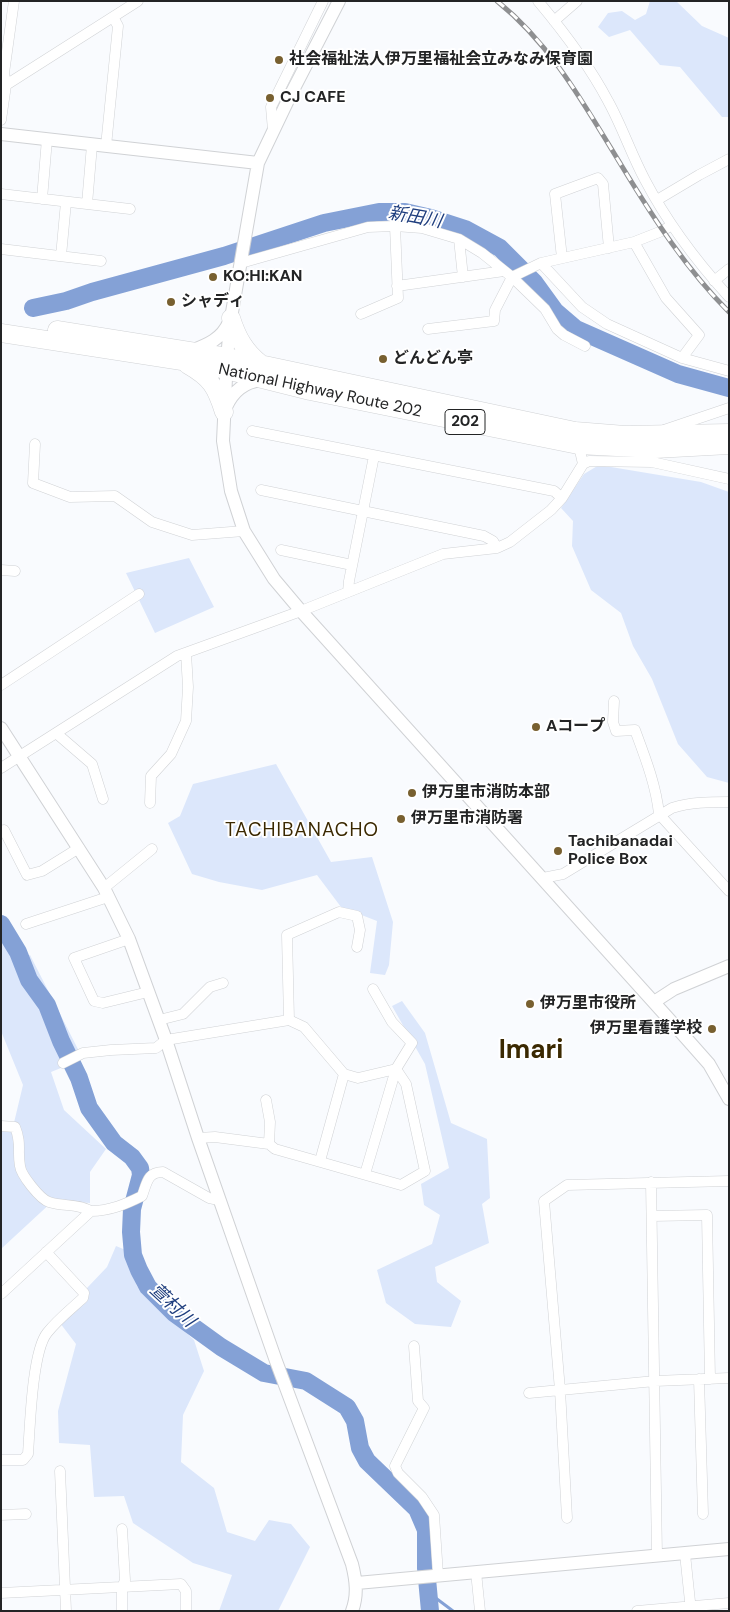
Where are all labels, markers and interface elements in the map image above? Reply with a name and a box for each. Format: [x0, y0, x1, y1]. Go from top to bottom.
place label: 社会福祉法人伊万里福祉会立みなみ保育園 [289, 50, 593, 70]
marker: 社会福祉法人伊万里福祉会立みなみ保育園 [273, 54, 285, 66]
place label: CJ CAFE [280, 88, 345, 108]
marker: CJ CAFE [264, 92, 276, 104]
water label: 新田川 [387, 203, 443, 233]
place label: KO:HI:KAN [223, 267, 303, 287]
marker: KO:HI:KAN [207, 271, 219, 283]
place label: シャディ [181, 292, 245, 312]
marker: シャディ [165, 296, 177, 308]
place label: どんどん亭 [393, 349, 473, 369]
marker: どんどん亭 [377, 353, 389, 365]
street label: National Highway Route 202 [217, 360, 423, 422]
road number: 202 [445, 410, 485, 434]
place label: Aコープ [546, 717, 605, 737]
marker: Aコープ [530, 721, 542, 733]
place label: 伊万里市消防本部 [422, 783, 550, 803]
marker: 伊万里市消防本部 [406, 787, 418, 799]
place label: 伊万里市消防署 [411, 809, 523, 829]
marker: 伊万里市消防署 [395, 813, 407, 825]
district label: TACHIBANACHO [223, 820, 381, 842]
place label: Tachibanadai Police Box [568, 832, 673, 870]
marker: Tachibanadai Police Box [552, 845, 564, 857]
place label: 伊万里市役所 [540, 994, 636, 1014]
marker: 伊万里市役所 [524, 998, 536, 1010]
place label: 伊万里看護学校 [590, 1019, 702, 1039]
marker: 伊万里看護学校 [706, 1023, 718, 1035]
district label: Imari [499, 1035, 563, 1067]
water label: 萱村川 [145, 1280, 199, 1332]

